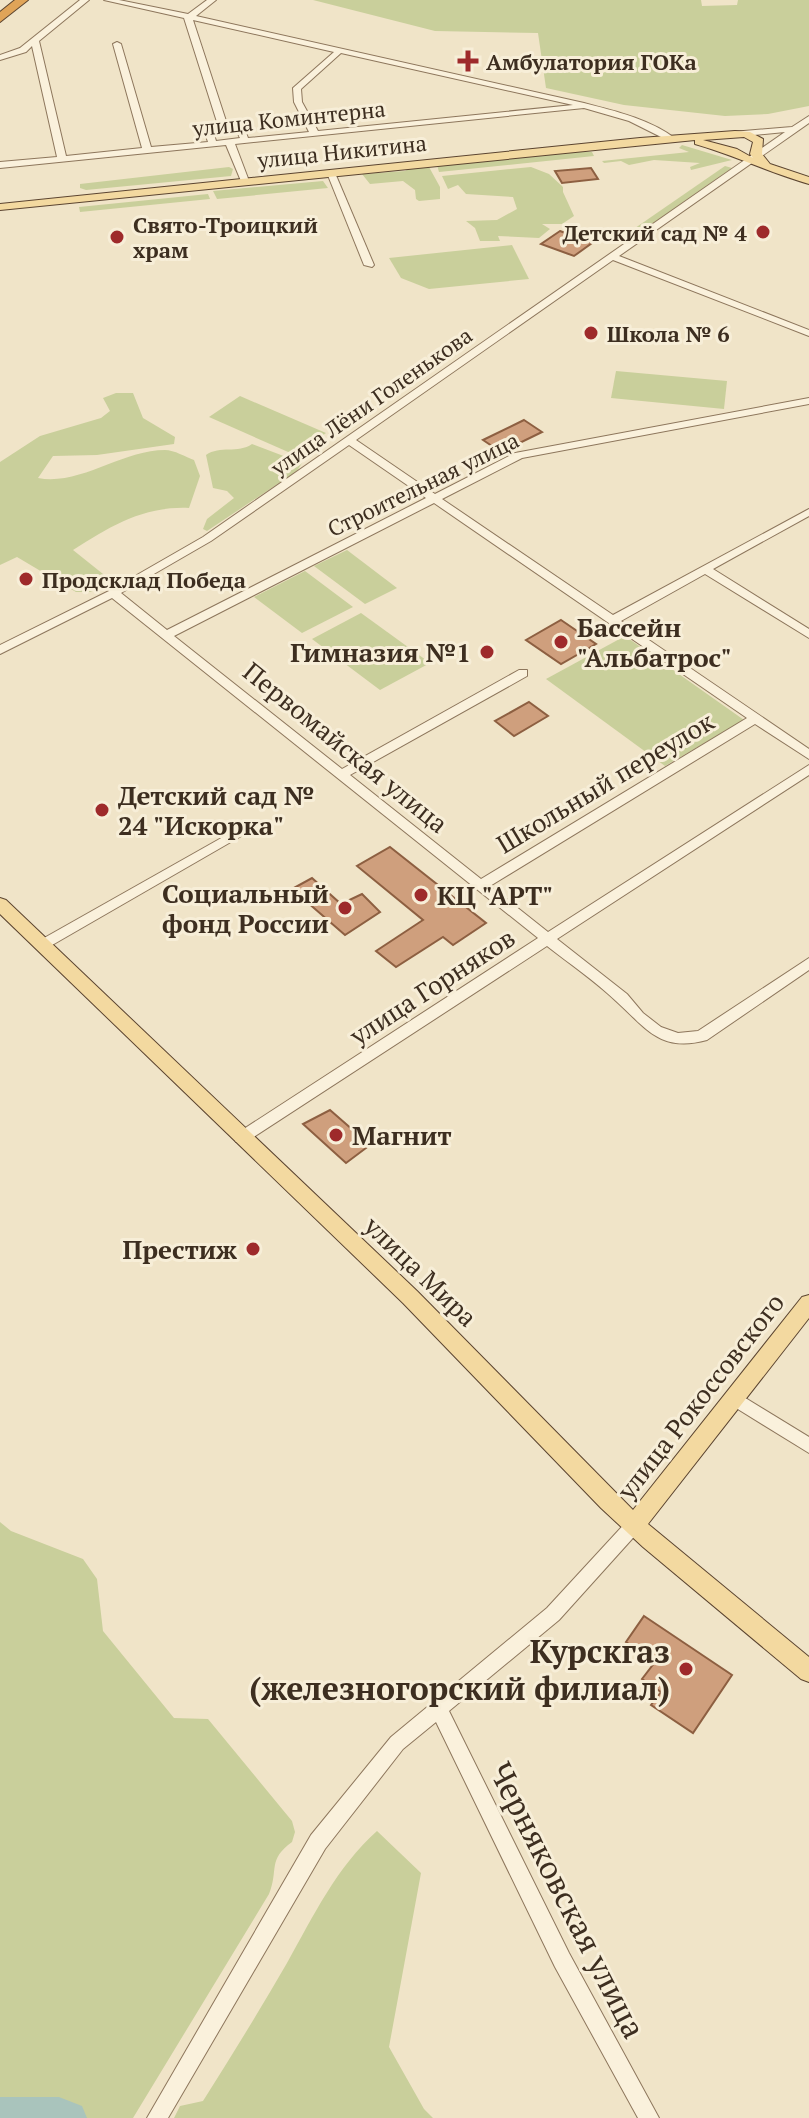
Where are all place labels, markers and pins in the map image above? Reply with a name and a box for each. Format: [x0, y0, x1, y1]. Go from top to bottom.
place label: Амбулатория ГОКа [486, 47, 697, 76]
marker: Амбулатория ГОКа [457, 50, 479, 72]
place label: Свято-Троицкий храм [133, 210, 318, 264]
place label: Детский сад № 4 [562, 218, 748, 247]
marker: Детский сад № 4 [754, 223, 772, 241]
marker: Свято-Троицкий храм [108, 228, 126, 246]
place label: Школа № 6 [607, 319, 730, 348]
marker: Школа № 6 [582, 324, 600, 342]
place label: Продсклад Победа [42, 565, 246, 594]
marker: Продсклад Победа [17, 570, 35, 588]
place label: Бассейн "Альбатрос" [577, 610, 732, 674]
marker: Бассейн "Альбатрос" [552, 633, 570, 651]
place label: Гимназия №1 [290, 635, 471, 669]
marker: Гимназия №1 [478, 643, 496, 661]
place label: Детский сад № 24 "Искорка" [118, 778, 314, 842]
marker: Детский сад № 24 "Искорка" [93, 801, 111, 819]
place label: Социальный фонд России [162, 876, 329, 940]
place label: КЦ "АРТ" [437, 878, 553, 912]
marker: КЦ "АРТ" [412, 886, 430, 904]
marker: Социальный фонд России [336, 899, 354, 917]
place label: Магнит [352, 1118, 452, 1152]
marker: Магнит [327, 1126, 345, 1144]
place label: Престиж [122, 1232, 237, 1266]
marker: Престиж [244, 1240, 262, 1258]
place label: Курскгаз (железногорский филиал) [249, 1630, 670, 1709]
marker: Курскгаз (железногорский филиал) [677, 1660, 695, 1678]

